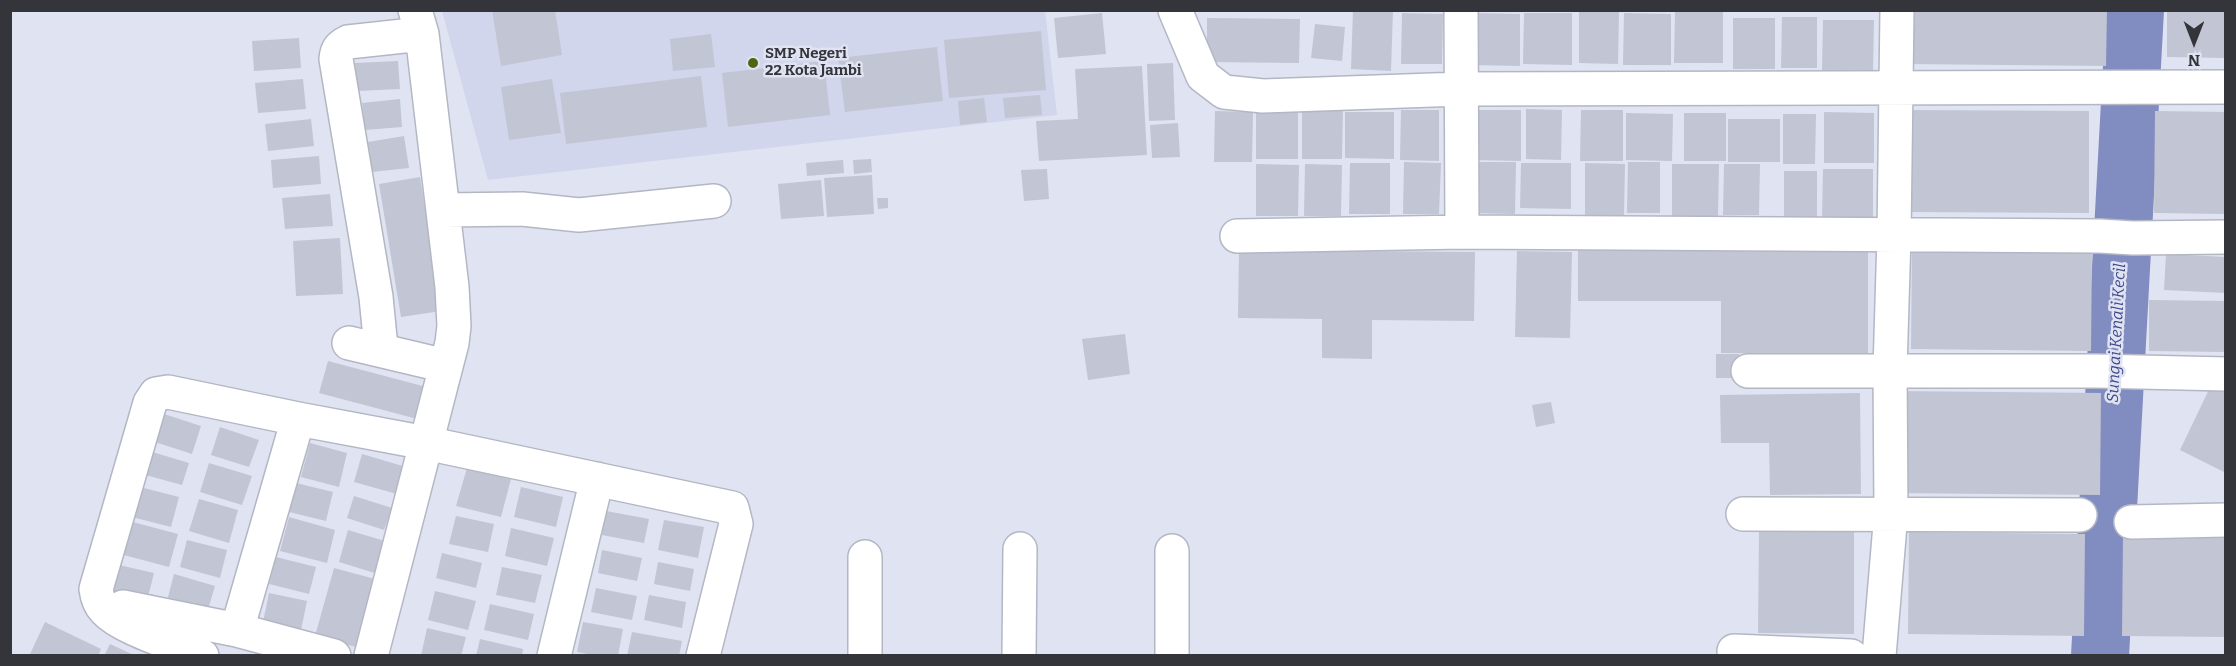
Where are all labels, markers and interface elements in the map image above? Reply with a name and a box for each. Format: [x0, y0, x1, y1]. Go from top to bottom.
north arrow [2164, 12, 2224, 72]
place label: SMP Negeri 22 Kota Jambi [765, 45, 862, 80]
text: N [2188, 51, 2200, 70]
marker: SMP Negeri 22 Kota Jambi [746, 56, 760, 70]
water label: Sungai Kenali Kecil [2104, 263, 2130, 403]

